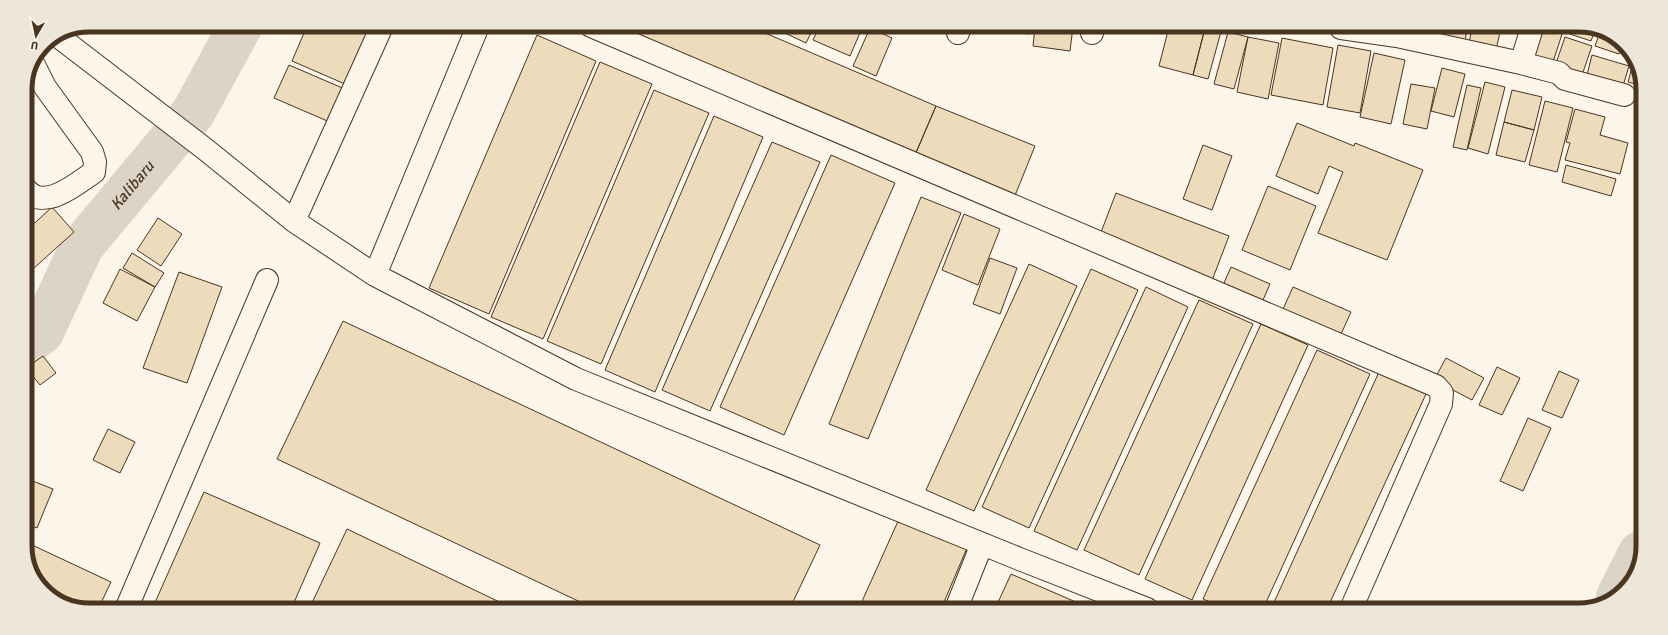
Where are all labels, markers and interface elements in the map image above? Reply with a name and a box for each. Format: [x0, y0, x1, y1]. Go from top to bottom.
north arrow [16, 16, 56, 56]
text: U [30, 38, 39, 52]
water label: Kalibaru [106, 156, 159, 214]

